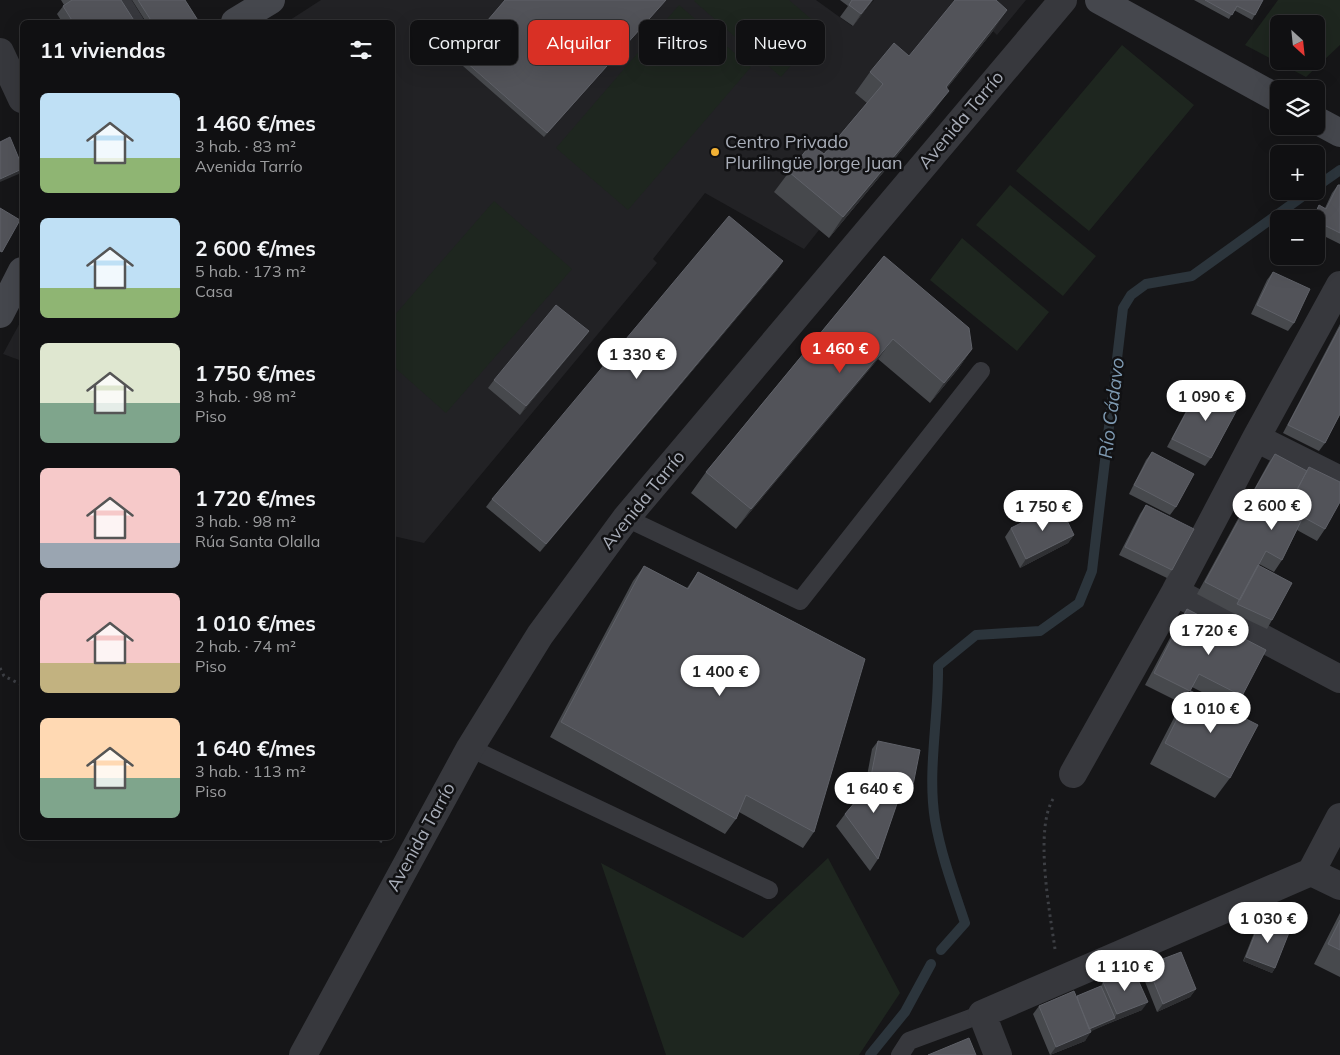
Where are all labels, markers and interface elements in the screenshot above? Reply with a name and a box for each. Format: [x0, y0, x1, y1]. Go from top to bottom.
north arrow [1270, 15, 1325, 70]
map controls [1270, 15, 1325, 265]
chip: Comprar [410, 20, 518, 65]
chip: Alquilar [528, 20, 629, 65]
chip: Filtros [639, 20, 726, 65]
chip: Nuevo [736, 20, 825, 65]
icon: filters [347, 36, 375, 64]
text: 11 viviendas [40, 37, 166, 63]
street label: Avenida Tarrío [913, 66, 1008, 173]
button: layers [1270, 80, 1325, 135]
text: 1 460 €/mes [195, 110, 316, 136]
icon: home [80, 113, 140, 173]
place label: Centro Privado Plurilingüe Jorge Juan [725, 130, 903, 174]
text: 3 hab. · 83 m² [195, 136, 296, 156]
button: + [1270, 145, 1325, 200]
marker: Centro Privado Plurilingüe Jorge Juan [709, 146, 721, 158]
text: Avenida Tarrío [195, 156, 303, 176]
button: − [1270, 210, 1325, 265]
text: 2 600 €/mes [195, 235, 316, 261]
icon: home [80, 238, 140, 298]
text: 5 hab. · 173 m² [195, 261, 306, 281]
text: Casa [195, 281, 233, 301]
pin: 1 460 € [794, 332, 886, 374]
pin: 1 330 € [591, 338, 683, 380]
text: 1 460 € [812, 338, 868, 358]
text: 1 330 € [609, 344, 665, 364]
water label: Río Cádavo [1093, 356, 1129, 460]
text: 1 750 €/mes [195, 360, 316, 386]
icon: home [80, 363, 140, 423]
pin: 1 090 € [1160, 380, 1252, 422]
text: 3 hab. · 98 m² [195, 386, 296, 406]
text: 1 090 € [1178, 386, 1234, 406]
text: Piso [195, 406, 226, 426]
street label: Avenida Tarrío [596, 445, 690, 554]
text: 1 720 €/mes [195, 485, 316, 511]
icon: home [80, 488, 140, 548]
pin: 2 600 € [1226, 488, 1318, 531]
pin: 1 750 € [997, 490, 1089, 532]
text: 2 600 € [1244, 495, 1300, 515]
text: 1 750 € [1015, 496, 1071, 516]
text: 3 hab. · 98 m² [195, 511, 296, 531]
text: Rúa Santa Olalla [195, 531, 320, 551]
text: 1 010 €/mes [195, 610, 316, 636]
icon: home [80, 613, 140, 673]
pin: 1 720 € [1163, 614, 1255, 656]
text: 1 720 € [1181, 620, 1237, 640]
text: 2 hab. · 74 m² [195, 636, 296, 656]
pin: 1 400 € [674, 654, 766, 697]
text: Piso [195, 656, 226, 676]
text: 1 400 € [692, 661, 748, 681]
pin: 1 010 € [1165, 692, 1257, 734]
text: 1 010 € [1183, 698, 1239, 718]
text: 1 640 €/mes [195, 735, 316, 761]
icon: home [80, 738, 140, 798]
text: 3 hab. · 113 m² [195, 761, 306, 781]
pin: 1 640 € [828, 772, 920, 814]
street label: Avenida Tarrío [381, 778, 460, 895]
text: 1 640 € [846, 778, 902, 798]
text: Piso [195, 781, 226, 801]
pin: 1 030 € [1222, 902, 1314, 944]
text: 1 030 € [1240, 908, 1296, 928]
pin: 1 110 € [1079, 950, 1171, 992]
text: 1 110 € [1097, 956, 1153, 976]

